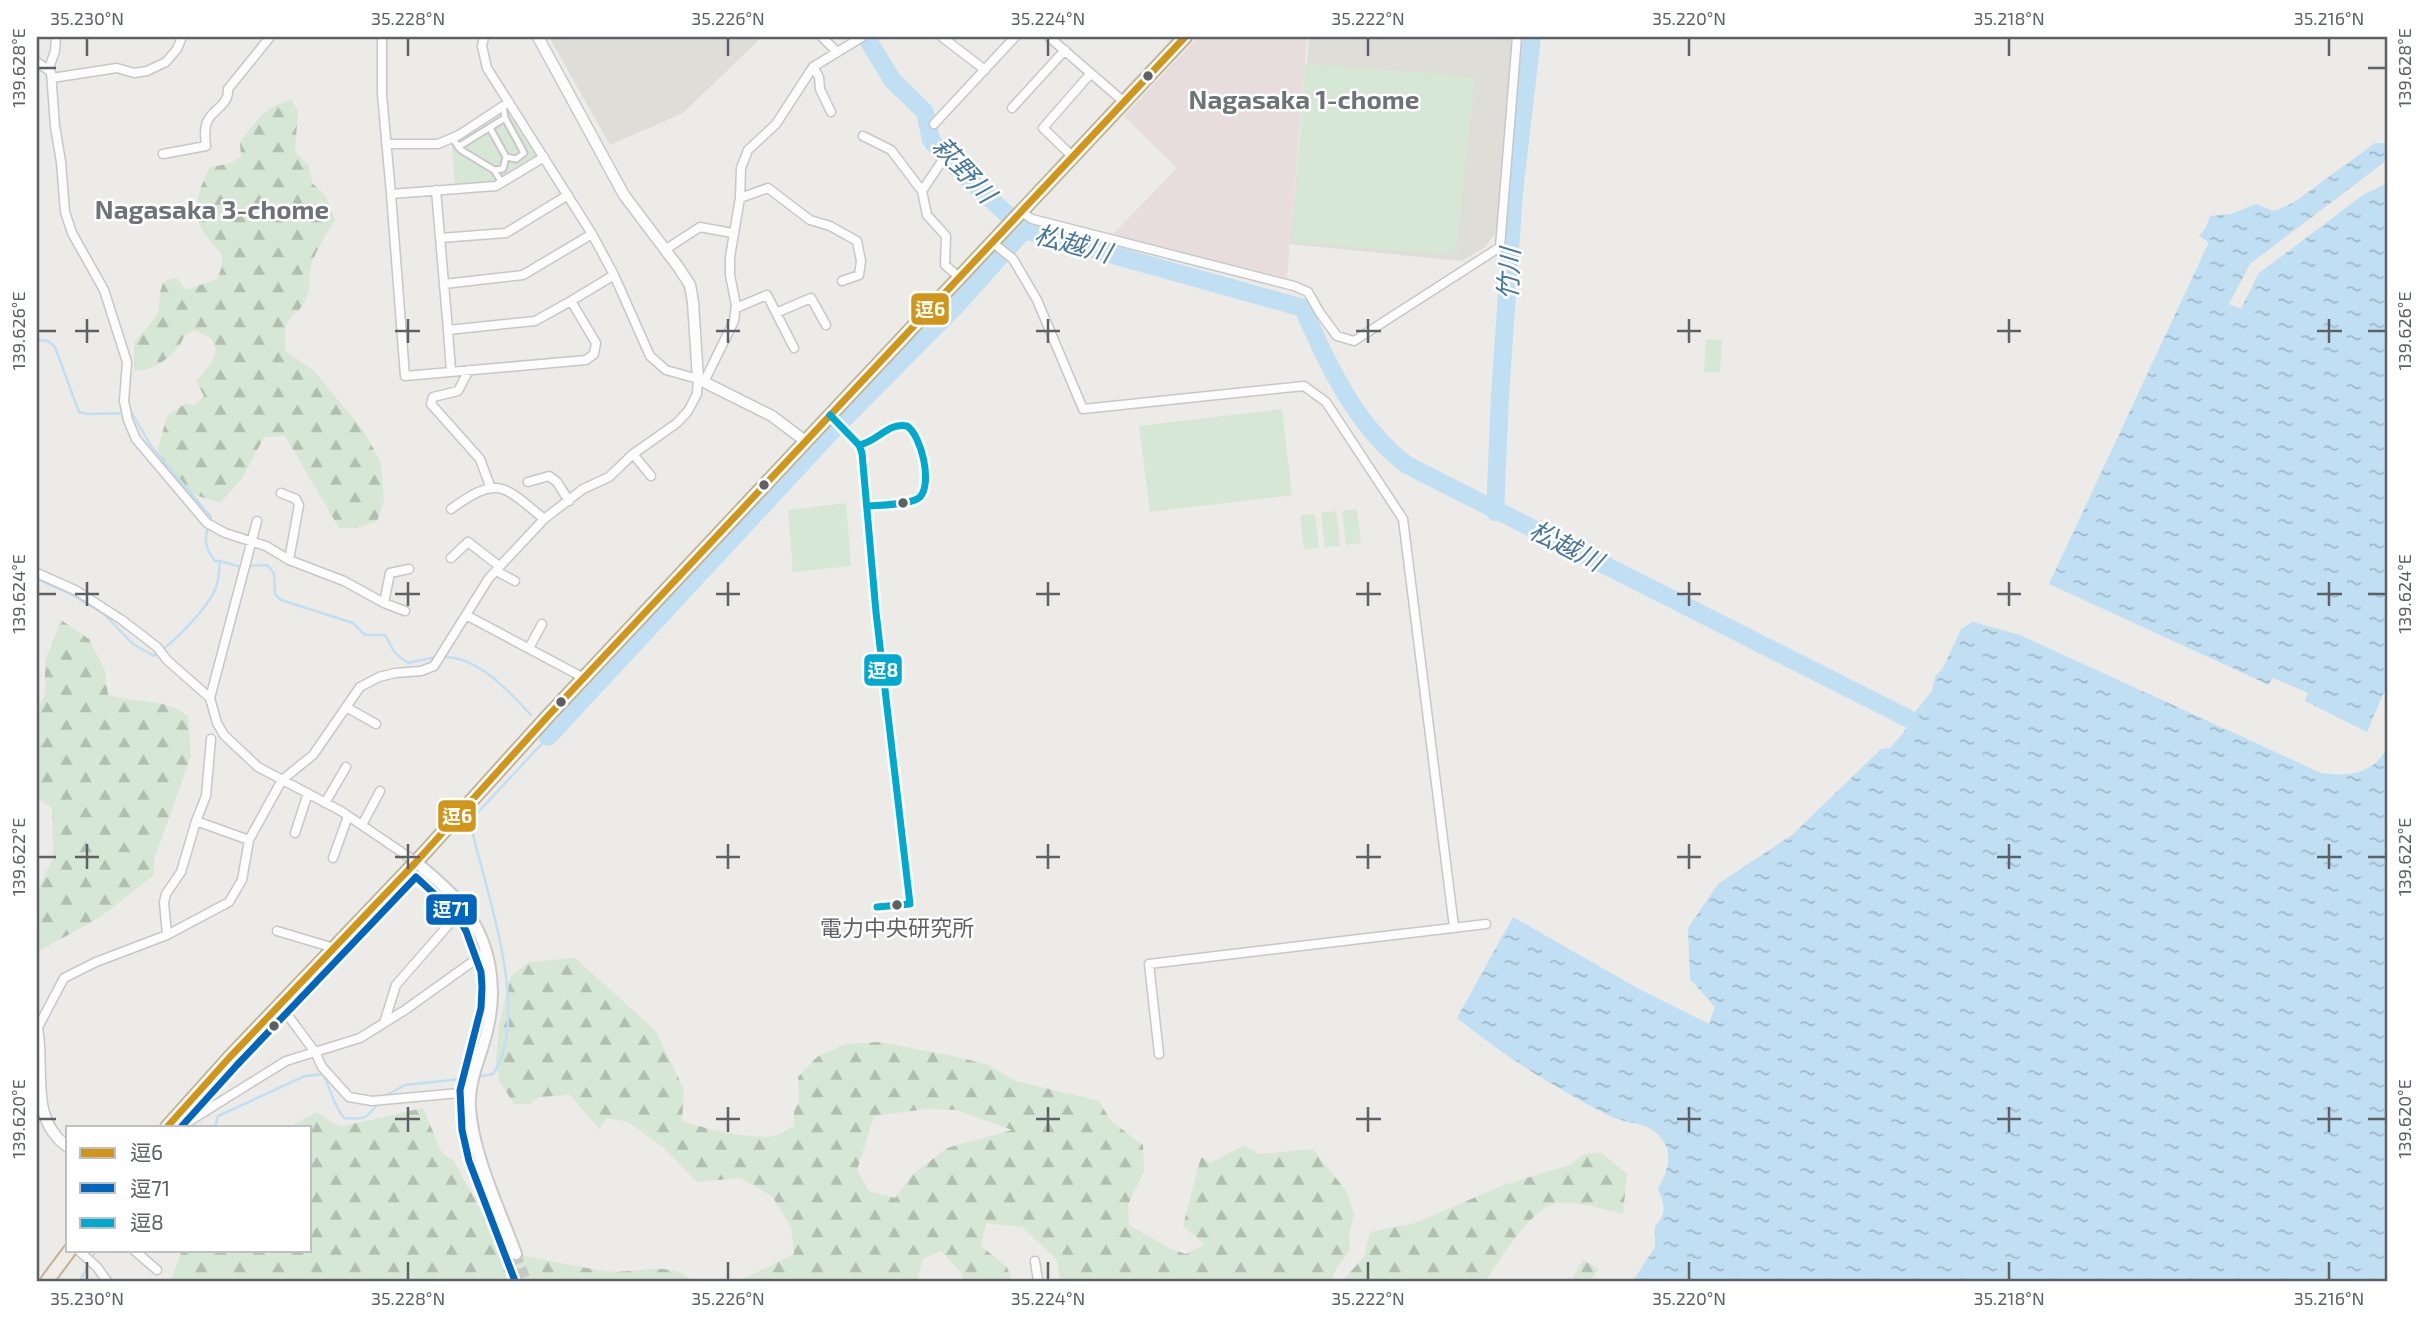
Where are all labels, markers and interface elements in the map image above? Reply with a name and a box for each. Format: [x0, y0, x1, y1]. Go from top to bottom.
text: 35.230°N [50, 7, 124, 29]
text: 35.228°N [371, 7, 445, 29]
text: 35.226°N [691, 7, 765, 29]
text: 35.224°N [1011, 7, 1085, 29]
text: 35.222°N [1331, 7, 1405, 29]
text: 35.220°N [1652, 7, 1726, 29]
text: 35.218°N [1973, 7, 2045, 29]
text: 35.216°N [2294, 7, 2364, 29]
text: 139.628°E [7, 28, 29, 108]
text: 139.628°E [2393, 28, 2415, 108]
unlabelled marker [1141, 69, 1155, 83]
district label: Nagasaka 1-chome [1189, 83, 1419, 114]
water label: 萩野川 [927, 130, 1005, 210]
district label: Nagasaka 3-chome [95, 193, 329, 224]
water label: 松越川 [1032, 217, 1118, 268]
water label: 竹川 [1491, 244, 1524, 301]
text: 139.626°E [7, 292, 29, 370]
line badge: 逗6 [910, 292, 950, 326]
text: 139.626°E [2393, 292, 2415, 370]
text: 逗6 [915, 297, 945, 320]
unlabelled marker [757, 478, 771, 492]
unlabelled marker [896, 496, 910, 510]
water label: 松越川 [1525, 513, 1611, 578]
text: 139.624°E [7, 554, 29, 634]
text: 139.624°E [2393, 554, 2415, 634]
line badge: 逗8 [863, 653, 903, 687]
text: 逗8 [868, 658, 898, 681]
unlabelled marker [554, 695, 568, 709]
line badge: 逗6 [437, 799, 477, 833]
text: 逗6 [442, 804, 472, 827]
text: 139.622°E [7, 818, 29, 896]
text: 139.622°E [2393, 818, 2415, 896]
line badge: 逗71 [425, 893, 478, 926]
text: 逗71 [432, 897, 470, 920]
marker: 電力中央研究所 [890, 898, 904, 912]
place label: 電力中央研究所 [820, 914, 974, 940]
unlabelled marker [267, 1019, 281, 1033]
text: 139.620°E [7, 1079, 29, 1159]
text: 139.620°E [2393, 1079, 2415, 1159]
legend [66, 1126, 312, 1252]
text: 逗6 [130, 1139, 163, 1164]
text: 逗71 [130, 1175, 170, 1200]
text: 逗8 [130, 1209, 164, 1234]
text: 35.230°N [50, 1287, 124, 1309]
text: 35.228°N [371, 1287, 445, 1309]
text: 35.226°N [691, 1287, 765, 1309]
text: 35.224°N [1011, 1287, 1085, 1309]
text: 35.222°N [1331, 1287, 1405, 1309]
text: 35.220°N [1652, 1287, 1726, 1309]
text: 35.218°N [1973, 1287, 2045, 1309]
text: 35.216°N [2294, 1287, 2364, 1309]

